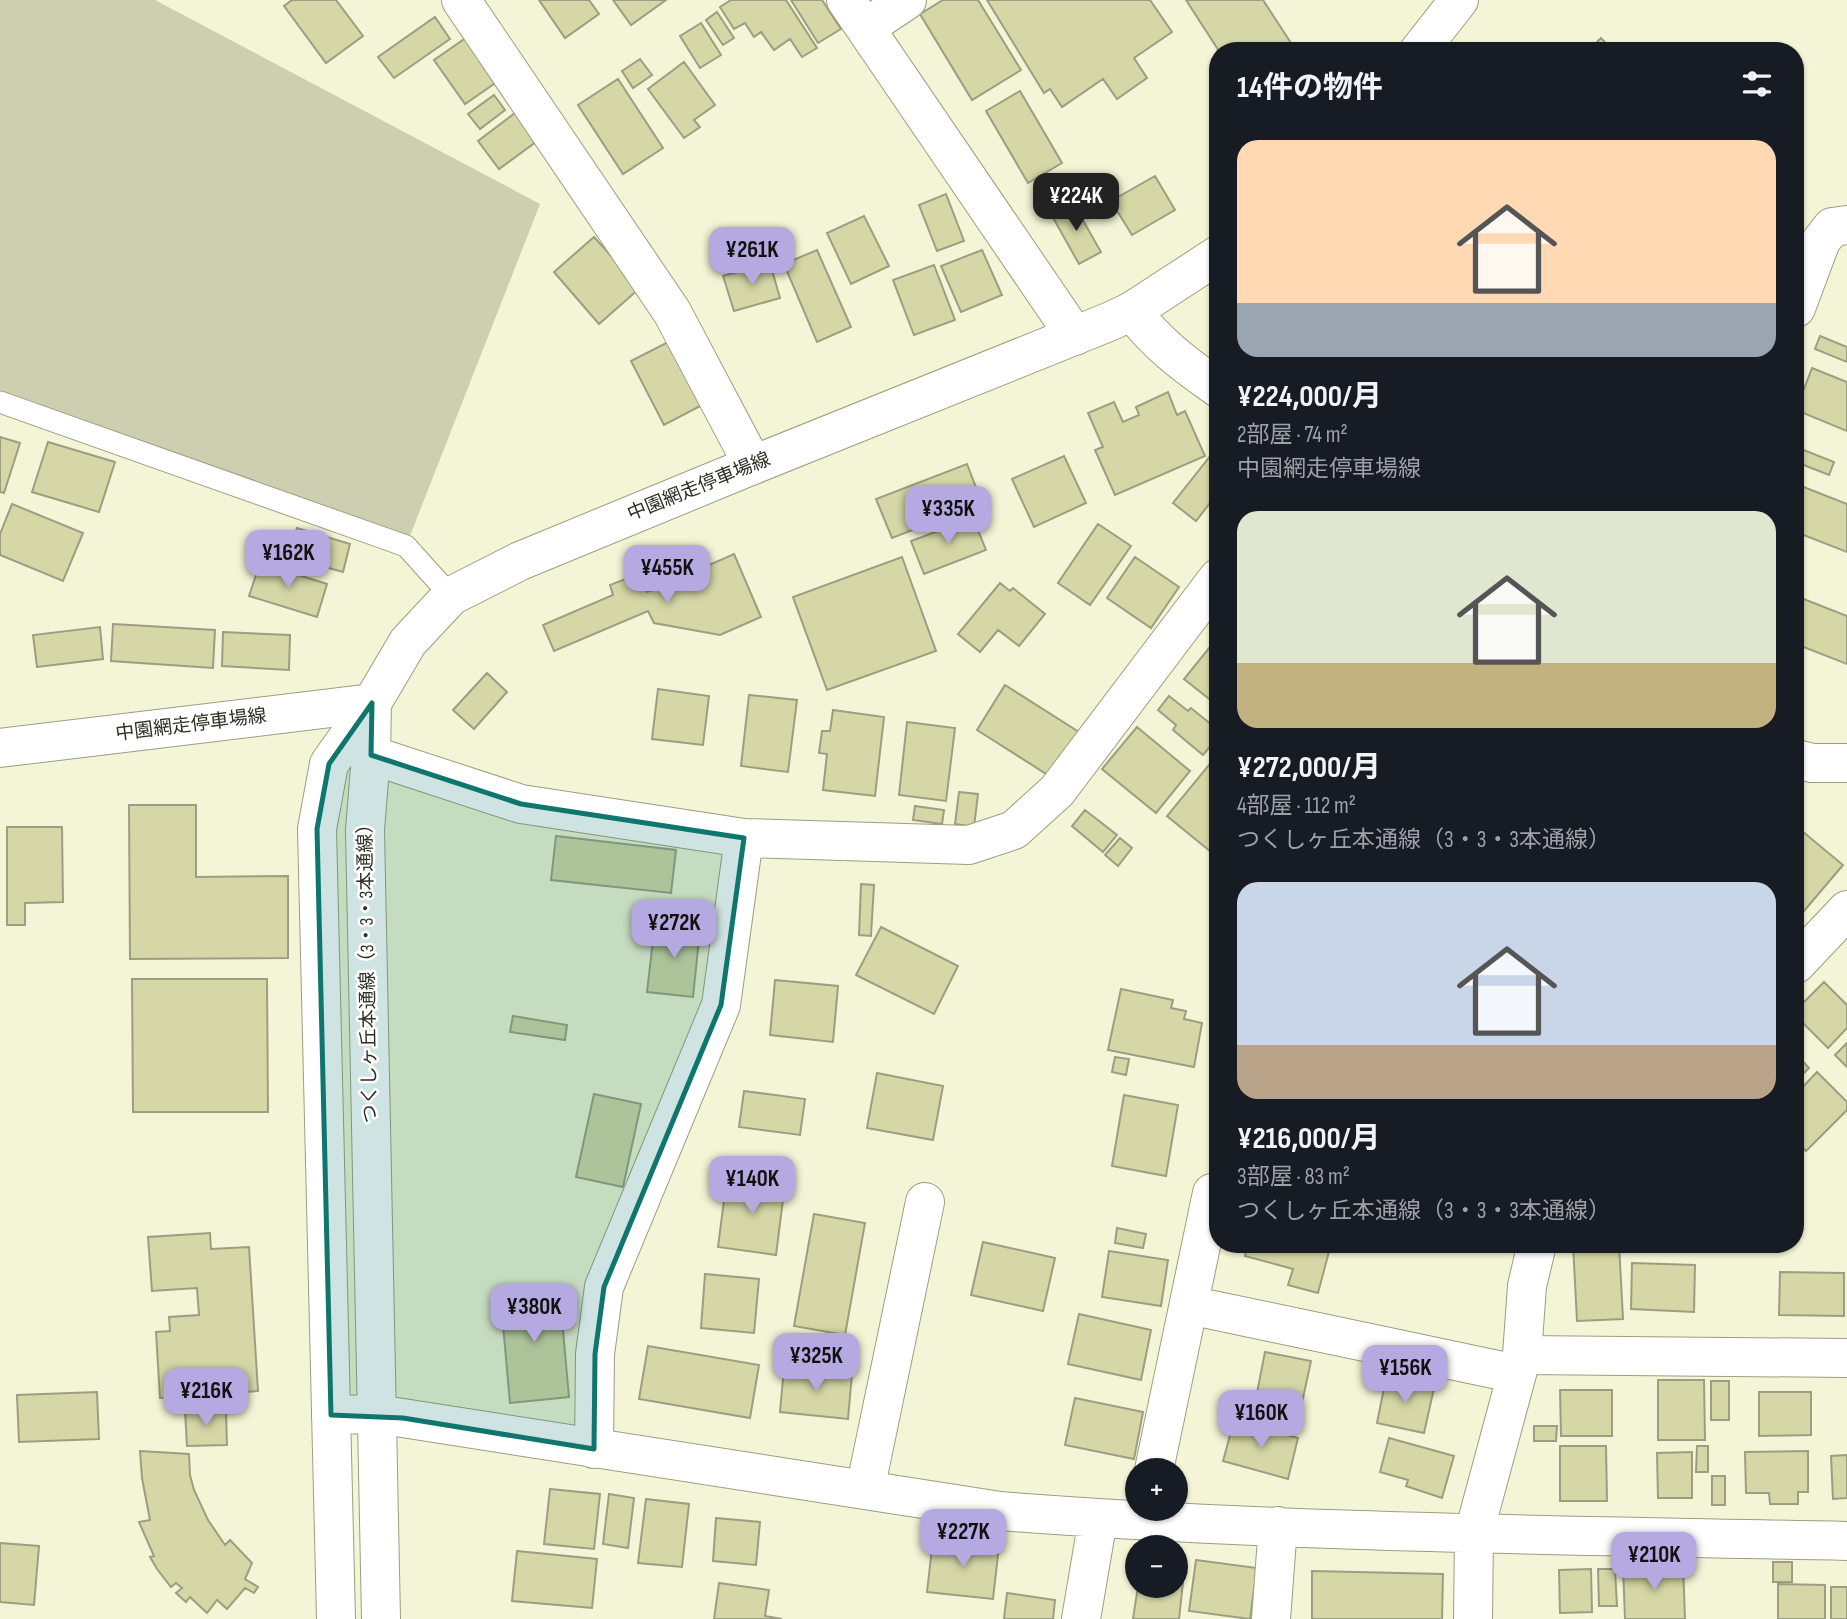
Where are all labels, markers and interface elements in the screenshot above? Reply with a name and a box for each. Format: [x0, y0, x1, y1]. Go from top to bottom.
icon: filters [1738, 65, 1776, 103]
text: 14件の物件 [1237, 70, 1383, 106]
pin: ¥224K [1027, 174, 1125, 233]
text: ¥224K [1049, 182, 1103, 210]
icon: home [1444, 186, 1570, 312]
pin: ¥261K [703, 228, 801, 287]
text: ¥261K [725, 236, 779, 264]
text: ¥224,000/月 [1237, 379, 1382, 415]
text: 2部屋 · 74 m² [1237, 421, 1348, 449]
street label: 中園網走停車場線 [624, 448, 774, 526]
text: 中園網走停車場線 [1237, 455, 1421, 483]
pin: ¥335K [899, 486, 997, 546]
text: ¥335K [921, 495, 975, 523]
pin: ¥162K [239, 530, 337, 590]
text: ¥162K [261, 539, 315, 567]
pin: ¥455K [618, 546, 716, 605]
text: ¥455K [640, 554, 694, 582]
icon: home [1444, 557, 1570, 683]
street label: 中園網走停車場線 [114, 704, 268, 746]
text: ¥272,000/月 [1237, 750, 1381, 786]
text: 4部屋 · 112 m² [1237, 792, 1356, 820]
street label: つくしヶ丘本通線（3・3・3本通線） [354, 814, 382, 1124]
text: つくしヶ丘本通線（3・3・3本通線） [1237, 826, 1611, 854]
pin: ¥272K [625, 900, 723, 960]
text: ¥272K [647, 909, 701, 937]
icon: home [1444, 928, 1570, 1054]
text: ¥216,000/月 [1237, 1121, 1381, 1157]
pin: ¥140K [703, 1156, 801, 1216]
text: 3部屋 · 83 m² [1237, 1163, 1350, 1191]
text: ¥140K [725, 1165, 779, 1193]
text: つくしヶ丘本通線（3・3・3本通線） [1237, 1197, 1611, 1225]
pin: ¥380K [485, 1284, 583, 1344]
text: ¥380K [506, 1293, 562, 1321]
pin: ¥325K [767, 1334, 865, 1393]
text: ¥325K [789, 1342, 843, 1370]
pin: ¥156K [1356, 1346, 1454, 1405]
text: ¥156K [1378, 1354, 1432, 1382]
pin: ¥216K [157, 1368, 255, 1428]
text: ¥216K [179, 1377, 233, 1405]
pin: ¥160K [1212, 1390, 1310, 1450]
text: ¥160K [1234, 1399, 1288, 1427]
map controls [1125, 1458, 1188, 1598]
button: + [1125, 1458, 1188, 1521]
pin: ¥227K [914, 1510, 1012, 1569]
text: ¥227K [936, 1518, 990, 1546]
pin: ¥210K [1605, 1532, 1703, 1592]
button: − [1125, 1535, 1188, 1598]
text: ¥210K [1627, 1541, 1681, 1569]

